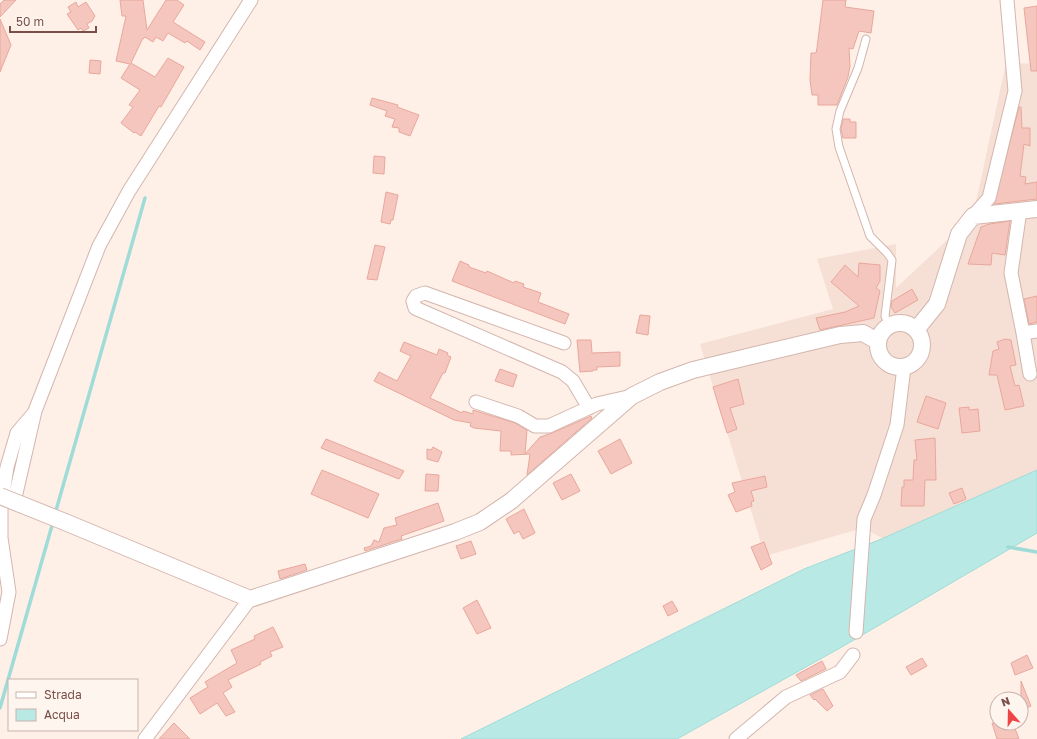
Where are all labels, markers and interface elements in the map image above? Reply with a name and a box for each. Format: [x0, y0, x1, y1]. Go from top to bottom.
scale bar [10, 8, 96, 34]
text: 50 m [16, 14, 44, 29]
legend [8, 679, 138, 731]
text: Strada [44, 687, 82, 702]
north arrow [989, 691, 1029, 731]
text: N [999, 694, 1012, 709]
text: Acqua [44, 707, 80, 722]

